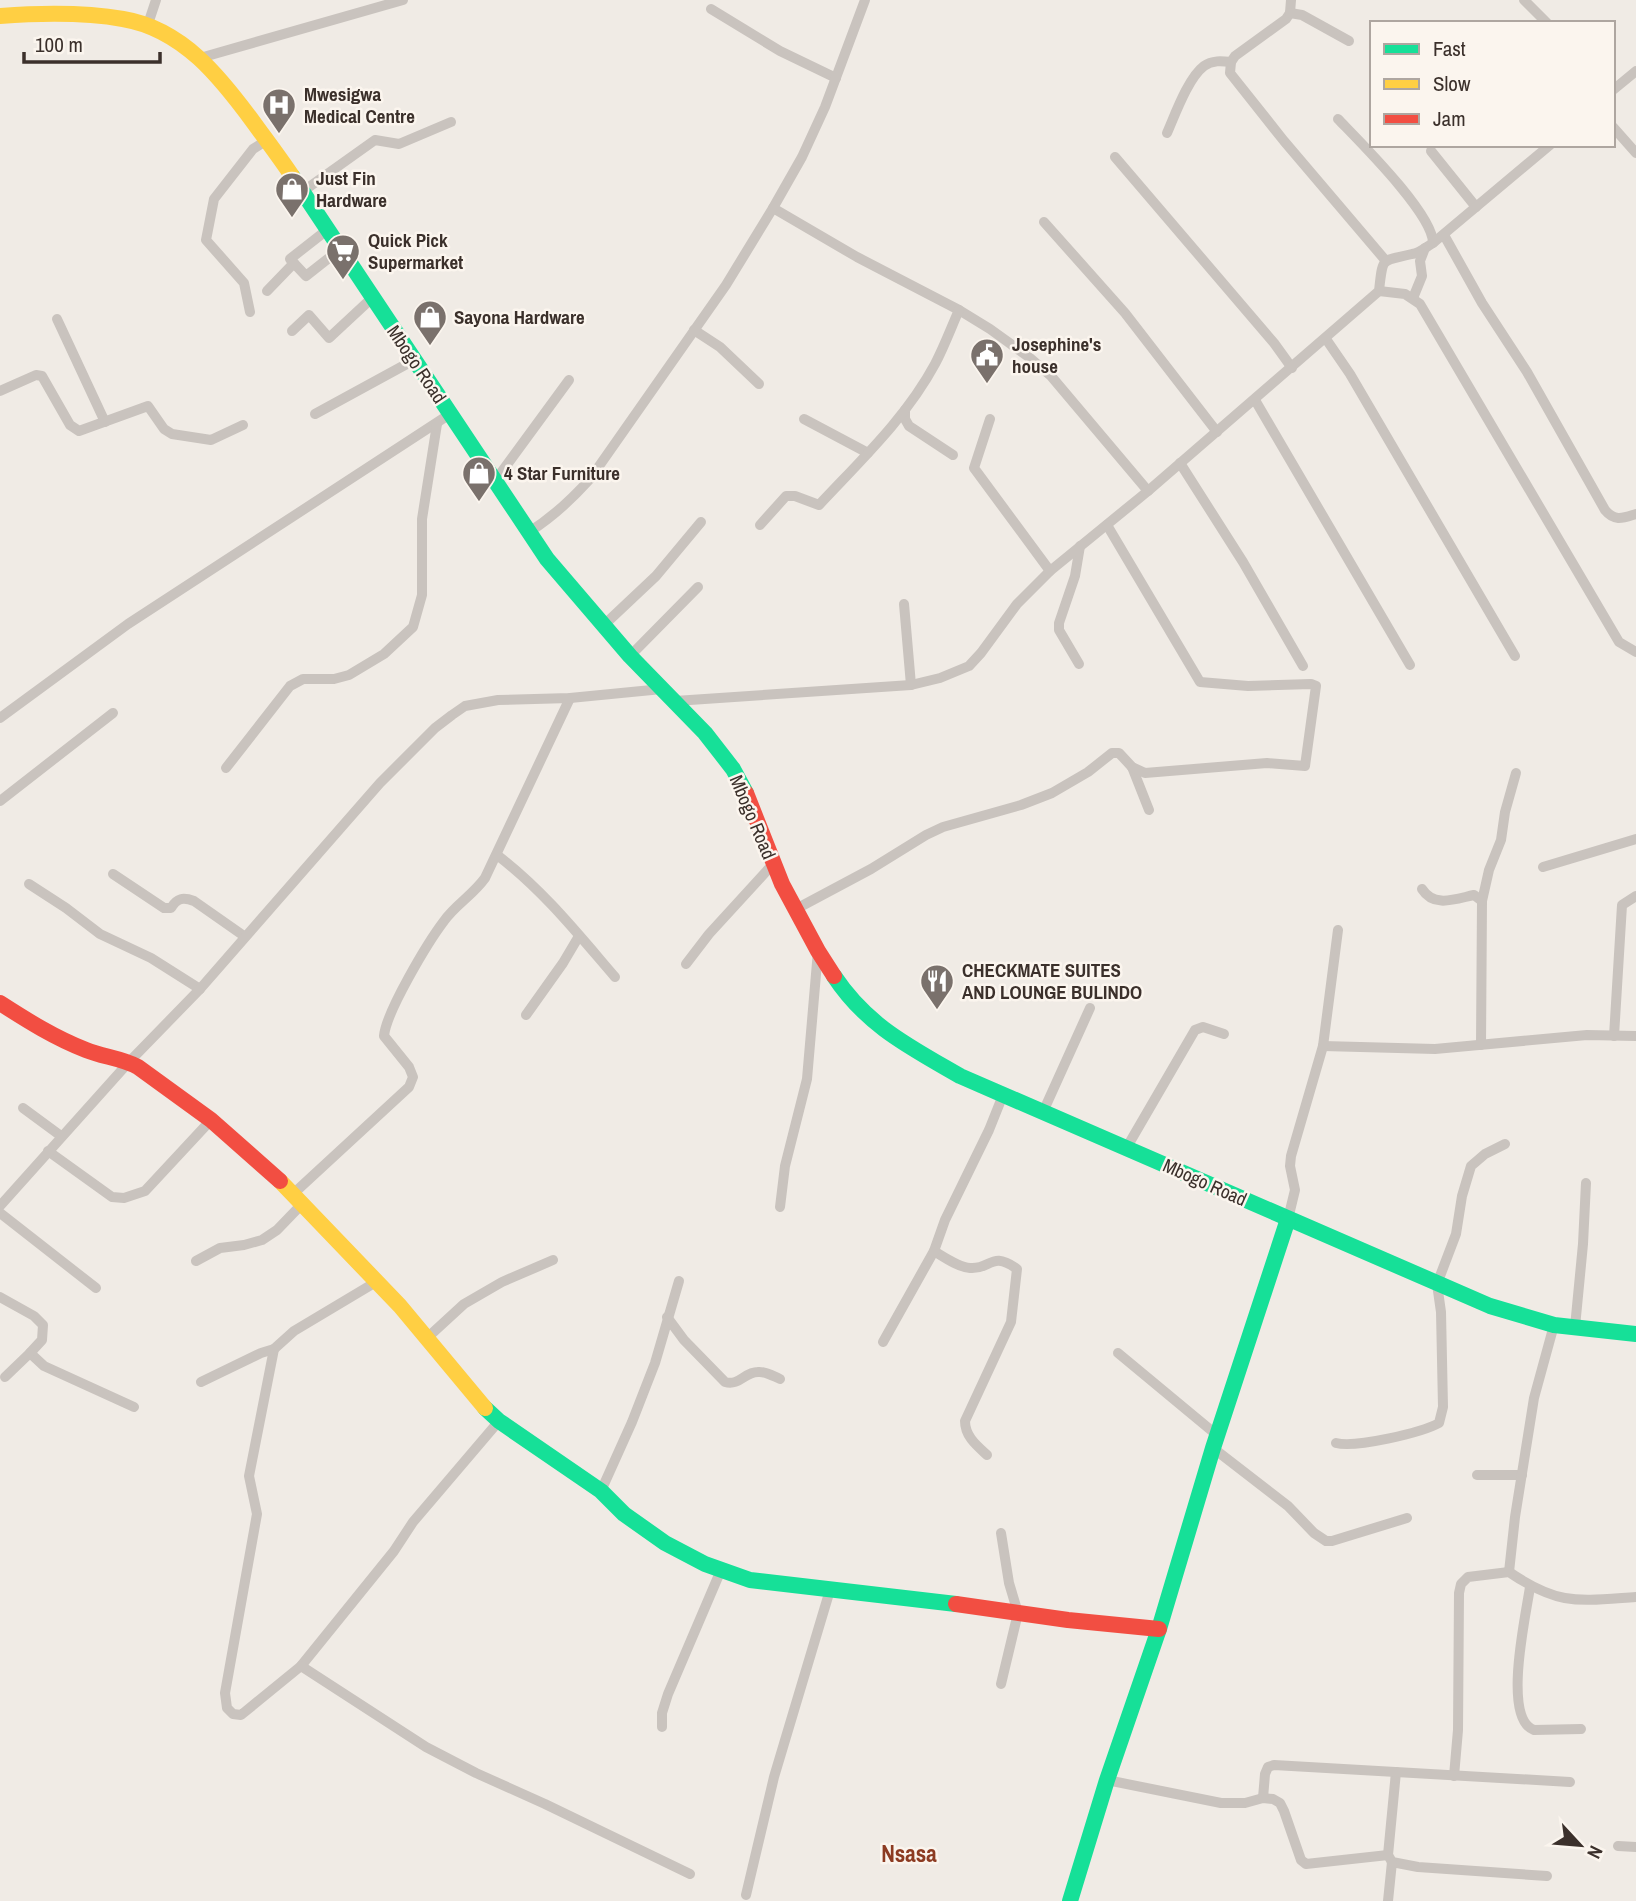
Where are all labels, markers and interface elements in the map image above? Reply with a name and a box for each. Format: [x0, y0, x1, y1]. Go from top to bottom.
scale bar [24, 21, 161, 65]
legend [1370, 21, 1615, 147]
text: 100 m [35, 30, 83, 59]
text: Fast [1433, 34, 1466, 63]
text: Slow [1433, 69, 1471, 98]
place label: Mwesigwa Medical Centre [304, 81, 415, 129]
hospital icon: Mwesigwa Medical Centre [260, 86, 298, 135]
text: Jam [1433, 104, 1466, 133]
place label: Just Fin Hardware [316, 165, 387, 213]
shop icon: Just Fin Hardware [273, 170, 311, 219]
place label: Quick Pick Supermarket [368, 227, 463, 275]
supermarket icon: Quick Pick Supermarket [324, 232, 362, 281]
shop icon: Sayona Hardware [411, 298, 449, 347]
place label: Sayona Hardware [454, 304, 585, 330]
street label: Mbogo Road [381, 320, 453, 408]
place label: Josephine's house [1012, 331, 1101, 379]
public building icon: Josephine's house [968, 336, 1006, 385]
shop icon: 4 Star Furniture [460, 454, 498, 503]
place label: 4 Star Furniture [504, 460, 620, 486]
street label: Mbogo Road [724, 771, 782, 863]
place label: CHECKMATE SUITES AND LOUNGE BULINDO [962, 957, 1142, 1005]
restaurant icon: CHECKMATE SUITES AND LOUNGE BULINDO [918, 962, 956, 1011]
street label: Mbogo Road [1159, 1152, 1251, 1212]
north arrow [1545, 1810, 1615, 1880]
district label: Nsasa [881, 1838, 937, 1869]
text: N [1581, 1842, 1609, 1863]

